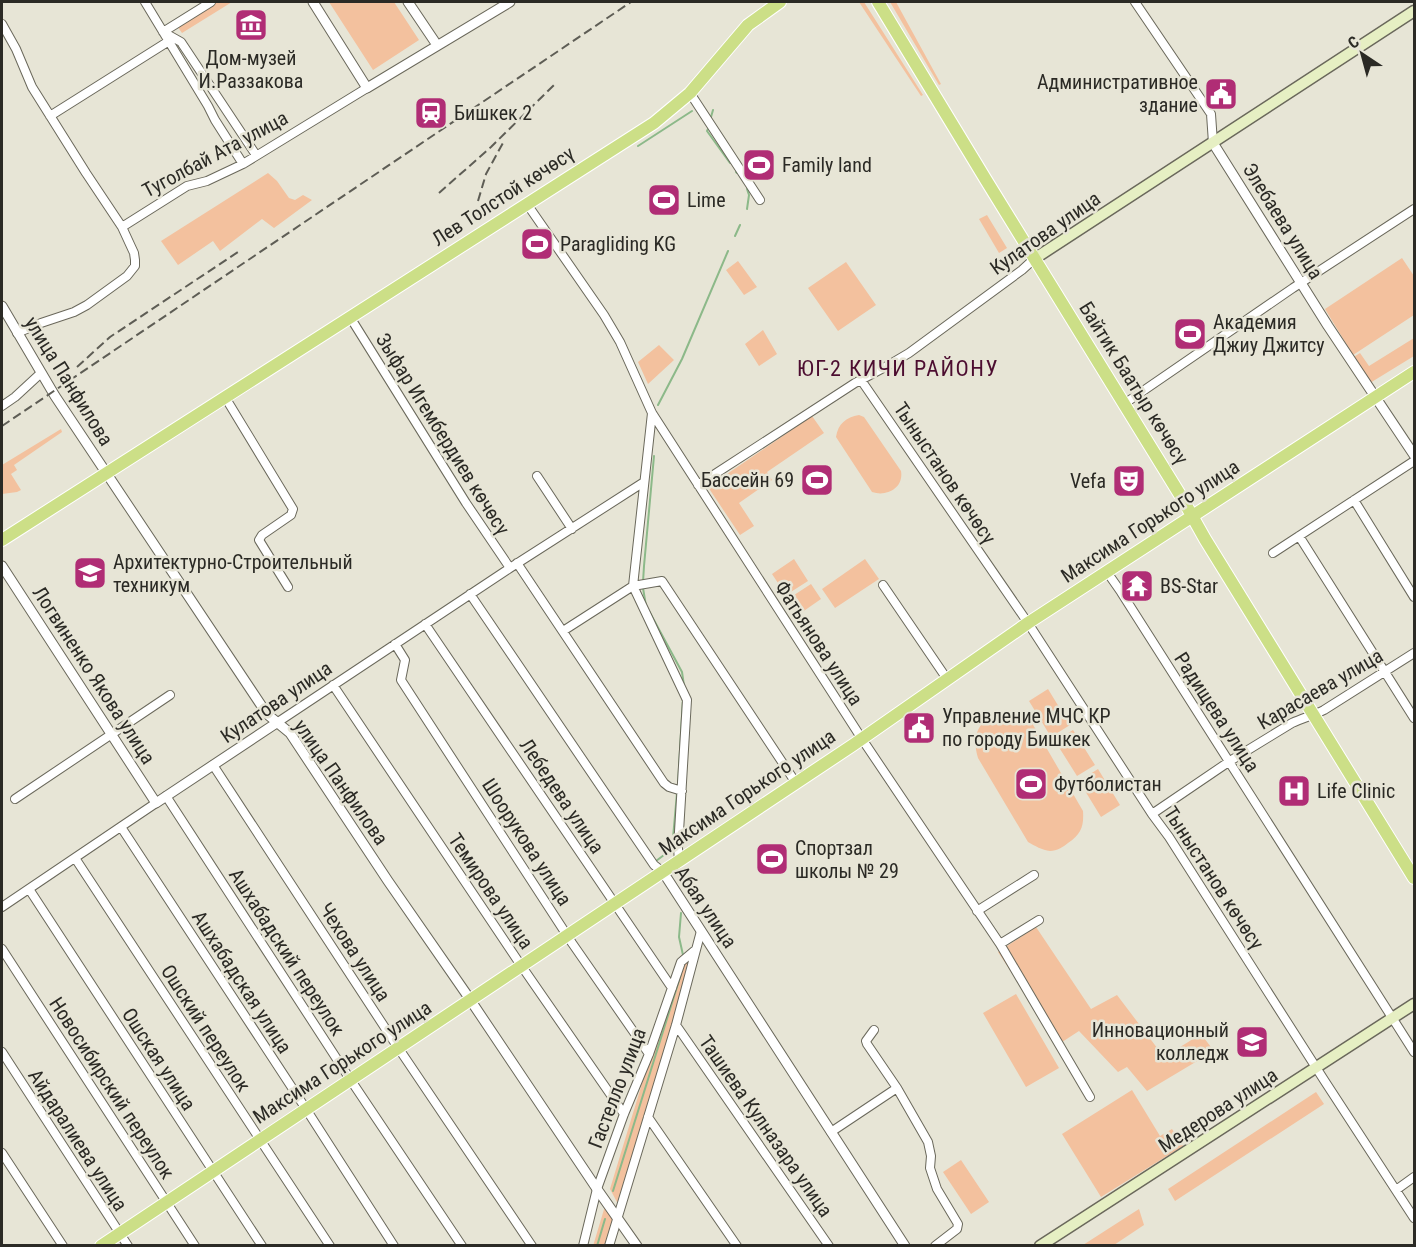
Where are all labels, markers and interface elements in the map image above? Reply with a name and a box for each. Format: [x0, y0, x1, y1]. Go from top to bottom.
museum icon: Дом-музей И.Раззакова [233, 7, 269, 43]
north arrow [1332, 24, 1392, 84]
text: С [1344, 32, 1363, 53]
place label: Дом-музей И.Раззакова [199, 46, 303, 93]
place label: Административное здание [1037, 70, 1198, 117]
public building icon: Административное здание [1203, 76, 1239, 112]
station icon: Бишкек 2 [413, 95, 449, 131]
place label: Бишкек 2 [454, 101, 532, 125]
street label: Туголбай Ата улица [138, 106, 292, 202]
street label: Лев Толстой көчөсү [427, 141, 579, 251]
sports icon: Family land [741, 147, 777, 183]
place label: Family land [782, 153, 872, 177]
street label: Элебаева улица [1238, 158, 1328, 284]
sports icon: Lime [646, 182, 682, 218]
street label: Кулатова улица [985, 186, 1105, 280]
place label: Lime [687, 188, 726, 212]
sports icon: Paragliding KG [519, 226, 555, 262]
place label: Paragliding KG [560, 232, 676, 256]
street label: Байтик Баатыр көчөсү [1074, 297, 1194, 469]
place label: Академия Джиу Джитсу [1213, 310, 1325, 357]
street label: улица Панфилова [20, 312, 118, 450]
sports icon: Академия Джиу Джитсу [1172, 316, 1208, 352]
street label: Зыфар Игембердиев көчөсү [371, 329, 515, 539]
district label: ЮГ-2 КИЧИ РАЙОНУ [797, 356, 999, 381]
street label: Тыныстанов көчөсү [889, 398, 1001, 548]
street label: Максима Горького улица [1056, 454, 1244, 588]
sports icon: Бассейн 69 [799, 462, 835, 498]
theatre icon: Vefa [1111, 463, 1147, 499]
place label: Бассейн 69 [701, 468, 794, 492]
place label: Vefa [1070, 469, 1106, 493]
place label: Архитектурно-Строительный техникум [113, 550, 353, 597]
school or university icon: Архитектурно-Строительный техникум [72, 555, 108, 591]
temple icon: BS-Star [1119, 568, 1155, 604]
place label: BS-Star [1160, 574, 1218, 598]
street label: Фатьянова улица [770, 576, 868, 710]
street label: Логвиненко Якова улица [28, 582, 160, 768]
street label: Карасаева улица [1253, 643, 1387, 735]
street label: Радищева улица [1169, 648, 1265, 776]
street label: Кулатова улица [216, 656, 336, 748]
place label: Управление МЧС КР по городу Бишкек [942, 704, 1111, 751]
public building icon: Управление МЧС КР по городу Бишкек [901, 710, 937, 746]
street label: улица Панфилова [289, 715, 393, 849]
street label: Максима Горького улица [654, 724, 840, 860]
street label: Лебедева улица [515, 734, 609, 858]
sports icon: Футболистан [1013, 766, 1049, 802]
place label: Футболистан [1054, 772, 1162, 796]
hospital icon: Life Clinic [1276, 773, 1312, 809]
street label: Шоорукова улица [477, 774, 577, 910]
place label: Life Clinic [1317, 779, 1395, 803]
street label: Тыныстанов көчөсү [1159, 802, 1269, 954]
street label: Темирова улица [443, 829, 539, 953]
place label: Спортзал школы № 29 [795, 836, 899, 883]
sports icon: Спортзал школы № 29 [754, 841, 790, 877]
street label: Абая улица [670, 862, 742, 952]
street label: Ашхабадский переулок [224, 864, 350, 1040]
street label: Чехова улица [314, 898, 396, 1006]
street label: Ашхабадская улица [187, 906, 297, 1058]
street label: Ошский переулок [156, 960, 256, 1096]
street label: Новосибирский переулок [44, 993, 180, 1184]
street label: Максима Горького улица [248, 995, 436, 1129]
street label: Ошская улица [117, 1003, 201, 1115]
place label: Инновационный колледж [1092, 1018, 1229, 1065]
street label: Гастелло улица [583, 1024, 651, 1152]
school or university icon: Инновационный колледж [1234, 1024, 1270, 1060]
street label: Ташиева Кулназара улица [694, 1030, 838, 1222]
street label: Медерова улица [1154, 1063, 1282, 1157]
street label: Айдаралиева улица [23, 1065, 133, 1215]

